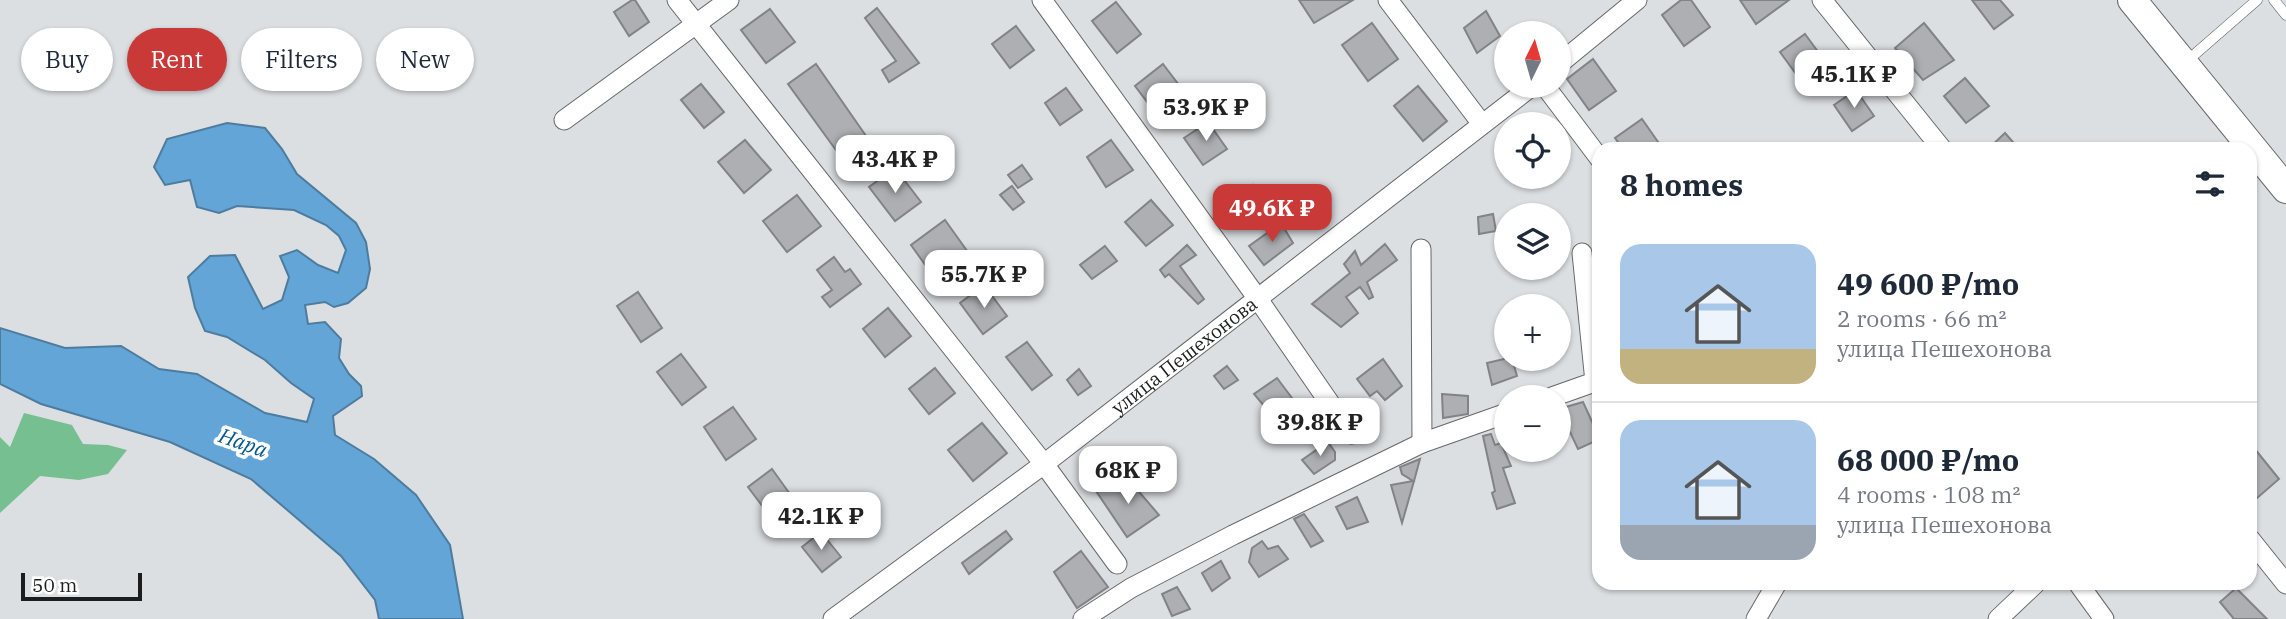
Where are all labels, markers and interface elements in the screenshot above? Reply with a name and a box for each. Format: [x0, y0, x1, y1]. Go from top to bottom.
north arrow [1494, 21, 1572, 98]
map controls [1494, 21, 1571, 462]
chip: Buy [21, 28, 113, 91]
chip: Rent [127, 28, 227, 91]
chip: Filters [241, 28, 362, 91]
chip: New [376, 28, 474, 91]
pin: 45.1K ₽ [1789, 50, 1919, 110]
text: 45.1K ₽ [1811, 58, 1897, 88]
pin: 53.9K ₽ [1141, 83, 1271, 143]
text: 53.9K ₽ [1163, 91, 1249, 121]
button: locate [1494, 112, 1571, 189]
pin: 43.4K ₽ [830, 136, 960, 195]
text: 43.4K ₽ [852, 143, 938, 173]
text: 8 homes [1620, 165, 1743, 204]
icon: filters [2191, 165, 2229, 203]
pin: 49.6K ₽ [1207, 184, 1337, 244]
text: 49.6K ₽ [1229, 192, 1315, 222]
button: layers [1494, 203, 1571, 280]
pin: 55.7K ₽ [919, 250, 1049, 310]
text: 55.7K ₽ [941, 258, 1027, 288]
text: 49 600 ₽/mo [1837, 264, 2019, 303]
icon: home [1676, 272, 1760, 356]
street label: улица Пешехонова [1106, 292, 1262, 419]
button: + [1494, 294, 1571, 371]
text: 2 rooms · 66 m² [1837, 303, 2007, 333]
text: улица Пешехонова [1837, 333, 2052, 363]
button: − [1494, 385, 1571, 462]
pin: 39.8K ₽ [1255, 398, 1385, 458]
text: 39.8K ₽ [1277, 406, 1363, 436]
water label: Нара [215, 420, 272, 463]
text: 68 000 ₽/mo [1837, 440, 2019, 479]
pin: 68K ₽ [1079, 447, 1177, 506]
icon: home [1676, 448, 1760, 532]
text: 68K ₽ [1095, 454, 1161, 484]
text: 4 rooms · 108 m² [1837, 479, 2020, 509]
pin: 42.1K ₽ [756, 492, 886, 552]
text: 42.1K ₽ [778, 500, 864, 530]
text: улица Пешехонова [1837, 509, 2052, 539]
scale bar [21, 570, 142, 602]
text: 50 m [32, 573, 77, 597]

